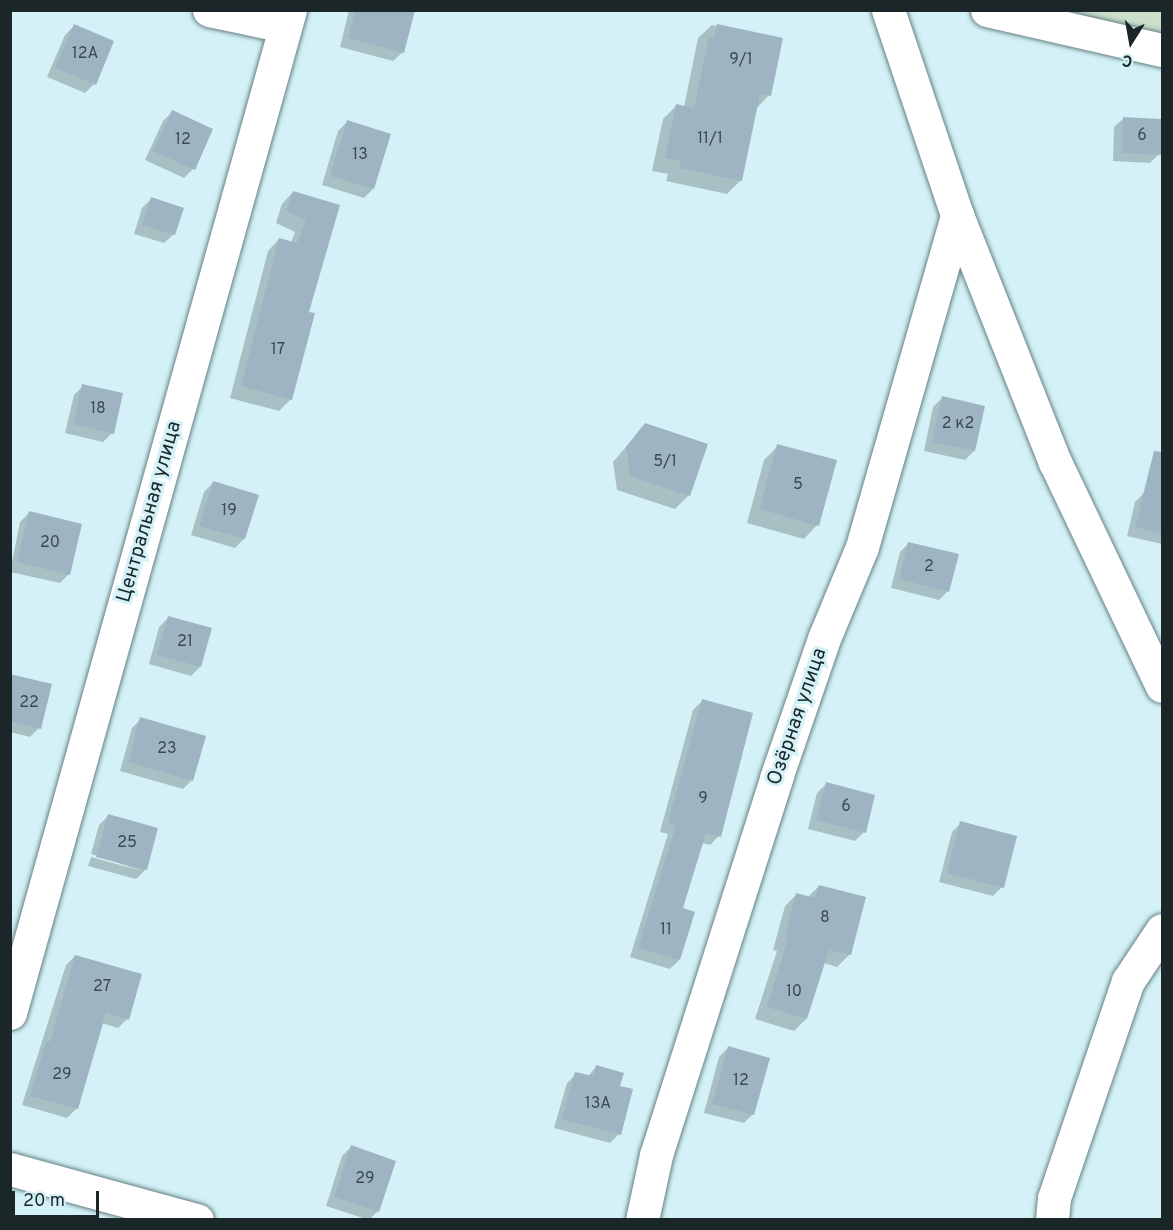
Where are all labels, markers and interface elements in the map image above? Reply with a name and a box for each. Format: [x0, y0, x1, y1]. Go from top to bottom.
north arrow [1101, 12, 1161, 72]
house number: 12А [72, 44, 98, 64]
text: С [1121, 49, 1134, 70]
house number: 9/1 [729, 50, 753, 70]
house number: 6 [1137, 126, 1147, 146]
house number: 11/1 [697, 129, 723, 149]
house number: 12 [175, 130, 191, 150]
house number: 13 [352, 145, 368, 165]
house number: 17 [271, 340, 285, 360]
house number: 18 [90, 399, 106, 419]
house number: 2 к2 [942, 414, 974, 434]
street label: Центральная улица [113, 419, 187, 605]
house number: 5/1 [653, 452, 677, 472]
house number: 5 [793, 475, 803, 495]
house number: 19 [221, 501, 237, 521]
house number: 20 [40, 533, 60, 553]
house number: 2 [924, 557, 934, 577]
house number: 21 [177, 632, 193, 652]
street label: Озёрная улица [763, 645, 833, 789]
house number: 22 [19, 693, 39, 713]
house number: 23 [157, 739, 177, 759]
house number: 9 [698, 789, 708, 809]
house number: 6 [841, 797, 851, 817]
house number: 25 [117, 833, 137, 853]
house number: 8 [820, 908, 830, 928]
house number: 11 [660, 920, 672, 940]
house number: 27 [93, 977, 111, 997]
house number: 10 [786, 982, 802, 1002]
house number: 29 [52, 1065, 72, 1085]
house number: 12 [733, 1071, 749, 1091]
house number: 13А [585, 1094, 611, 1114]
house number: 29 [355, 1169, 375, 1189]
scale bar [15, 1179, 102, 1217]
text: 20 m [23, 1190, 65, 1213]

